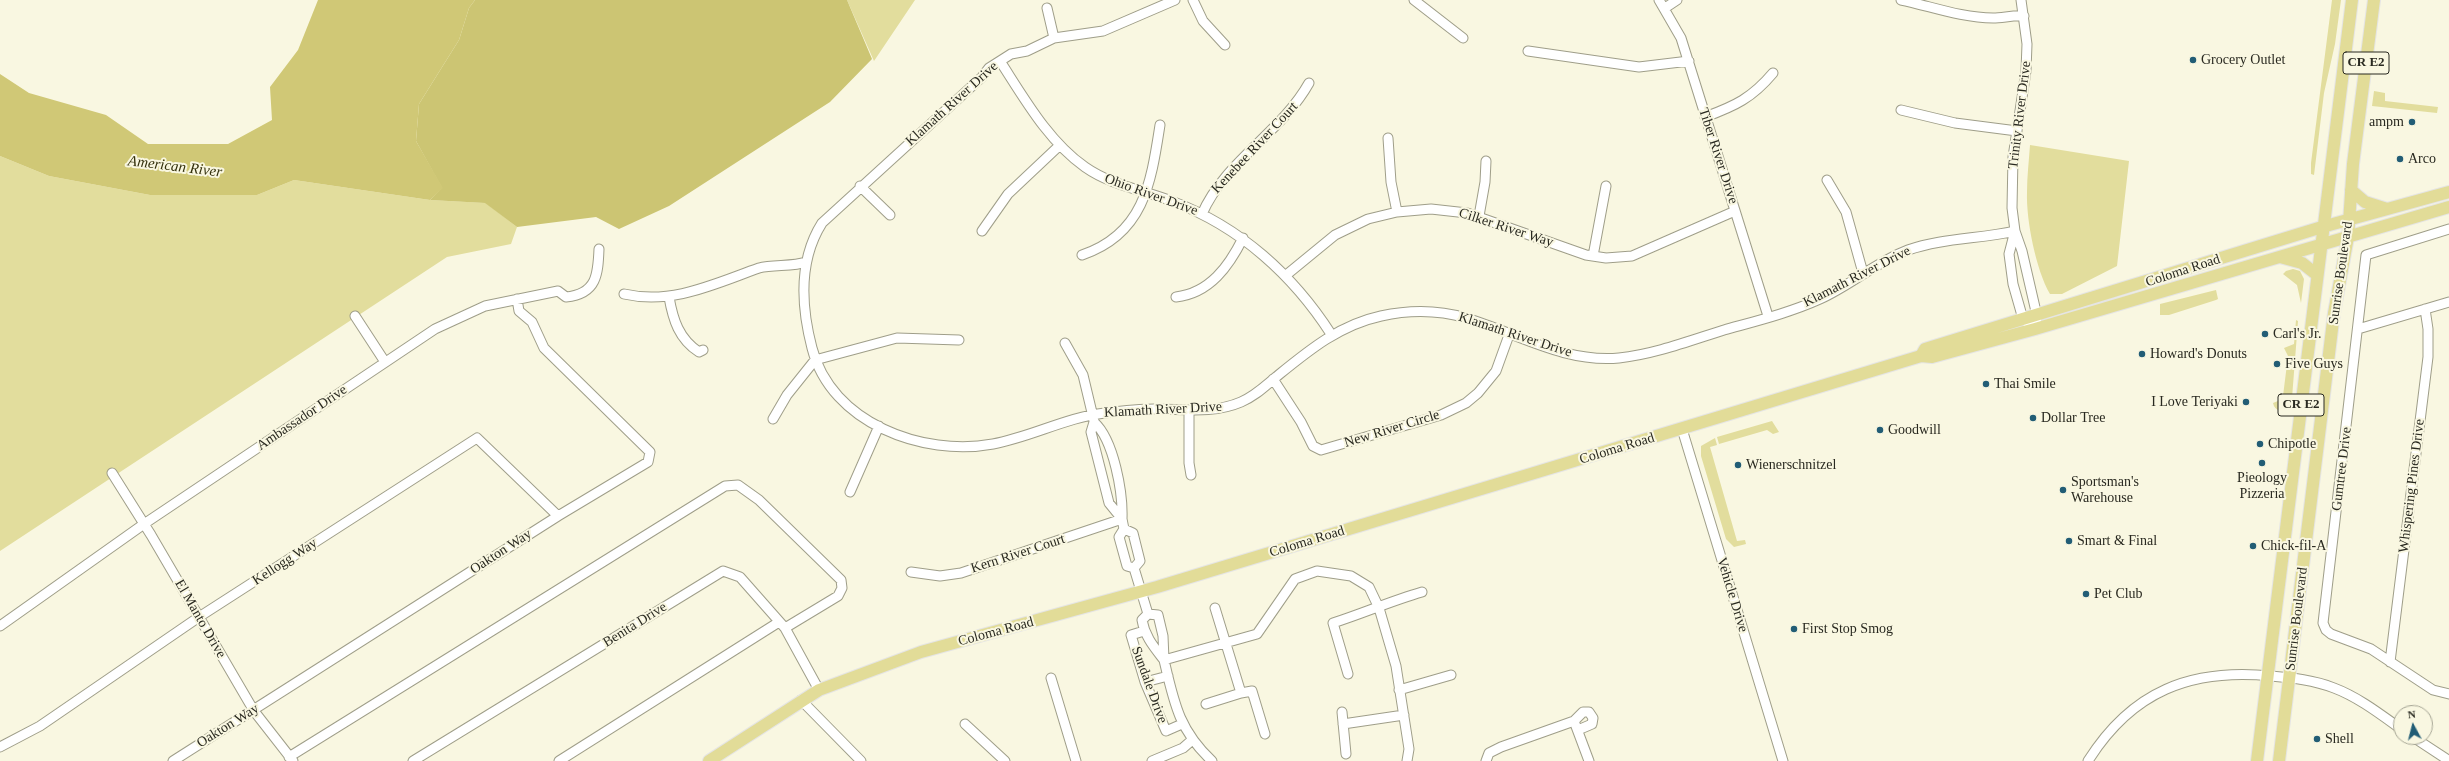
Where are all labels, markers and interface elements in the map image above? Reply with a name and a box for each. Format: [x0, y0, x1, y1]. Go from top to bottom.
place label: Grocery Outlet [2201, 52, 2285, 68]
road number: CR E2 [2343, 52, 2389, 74]
marker: Grocery Outlet [2188, 55, 2198, 65]
street label: Klamath River Drive [902, 58, 1002, 150]
street label: Trinity River Drive [2005, 60, 2035, 170]
street label: Kenebee River Court [1208, 99, 1302, 197]
street label: Tiber River Drive [1695, 106, 1741, 206]
place label: ampm [2369, 114, 2404, 130]
marker: ampm [2407, 117, 2417, 127]
place label: Arco [2408, 151, 2436, 167]
water label: American River [127, 152, 223, 182]
marker: Arco [2395, 154, 2405, 164]
street label: Ohio River Drive [1102, 170, 1200, 220]
street label: Cilker River Way [1457, 205, 1555, 251]
street label: Sunrise Boulevard [2325, 220, 2357, 326]
street label: Klamath River Drive [1801, 243, 1913, 311]
street label: Coloma Road [2144, 251, 2222, 291]
street label: Klamath River Drive [1456, 309, 1574, 361]
place label: Carl's Jr. [2273, 326, 2321, 342]
marker: Carl's Jr. [2260, 329, 2270, 339]
place label: Howard's Donuts [2150, 346, 2247, 362]
marker: Howard's Donuts [2137, 349, 2147, 359]
place label: Five Guys [2285, 356, 2343, 372]
marker: Five Guys [2272, 359, 2282, 369]
place label: Thai Smile [1994, 376, 2056, 392]
marker: Thai Smile [1981, 379, 1991, 389]
street label: Ambassador Drive [254, 382, 350, 454]
place label: I Love Teriyaki [2151, 394, 2238, 410]
road number: CR E2 [2278, 394, 2324, 416]
marker: I Love Teriyaki [2241, 397, 2251, 407]
street label: Klamath River Drive [1104, 399, 1222, 421]
street label: New River Circle [1342, 407, 1442, 451]
place label: Dollar Tree [2041, 410, 2105, 426]
marker: Dollar Tree [2028, 413, 2038, 423]
street label: Whispering Pines Drive [2395, 418, 2429, 554]
place label: Goodwill [1888, 422, 1941, 438]
marker: Goodwill [1875, 425, 1885, 435]
street label: Gumtree Drive [2329, 426, 2355, 512]
street label: Coloma Road [1578, 430, 1656, 468]
place label: Chipotle [2268, 436, 2316, 452]
marker: Chipotle [2255, 439, 2265, 449]
place label: Wienerschnitzel [1746, 457, 1836, 473]
marker: Pieology Pizzeria [2257, 458, 2267, 468]
marker: Wienerschnitzel [1733, 460, 1743, 470]
place label: Pieology Pizzeria [2237, 470, 2287, 502]
place label: Sportsman's Warehouse [2071, 474, 2139, 506]
marker: Sportsman's Warehouse [2058, 485, 2068, 495]
street label: Coloma Road [1268, 523, 1346, 561]
street label: Oakton Way [467, 526, 535, 578]
street label: Kern River Court [969, 531, 1067, 577]
place label: Smart & Final [2077, 533, 2157, 549]
street label: Kellogg Way [249, 535, 321, 589]
marker: Smart & Final [2064, 536, 2074, 546]
place label: Chick-fil-A [2261, 538, 2326, 554]
marker: Chick-fil-A [2248, 541, 2258, 551]
street label: Vehicle Drive [1713, 556, 1751, 634]
street label: Sunrise Boulevard [2282, 566, 2312, 672]
street label: El Manto Drive [171, 577, 229, 661]
place label: Pet Club [2094, 586, 2143, 602]
marker: Pet Club [2081, 589, 2091, 599]
street label: Benita Drive [600, 599, 670, 651]
street label: Coloma Road [956, 614, 1036, 650]
place label: First Stop Smog [1802, 621, 1893, 637]
marker: First Stop Smog [1789, 624, 1799, 634]
street label: Sundale Drive [1127, 644, 1171, 726]
street label: Oakton Way [194, 700, 262, 752]
north arrow [2393, 705, 2433, 745]
text: N [2407, 708, 2416, 721]
place label: Shell [2325, 731, 2354, 747]
marker: Shell [2312, 734, 2322, 744]

